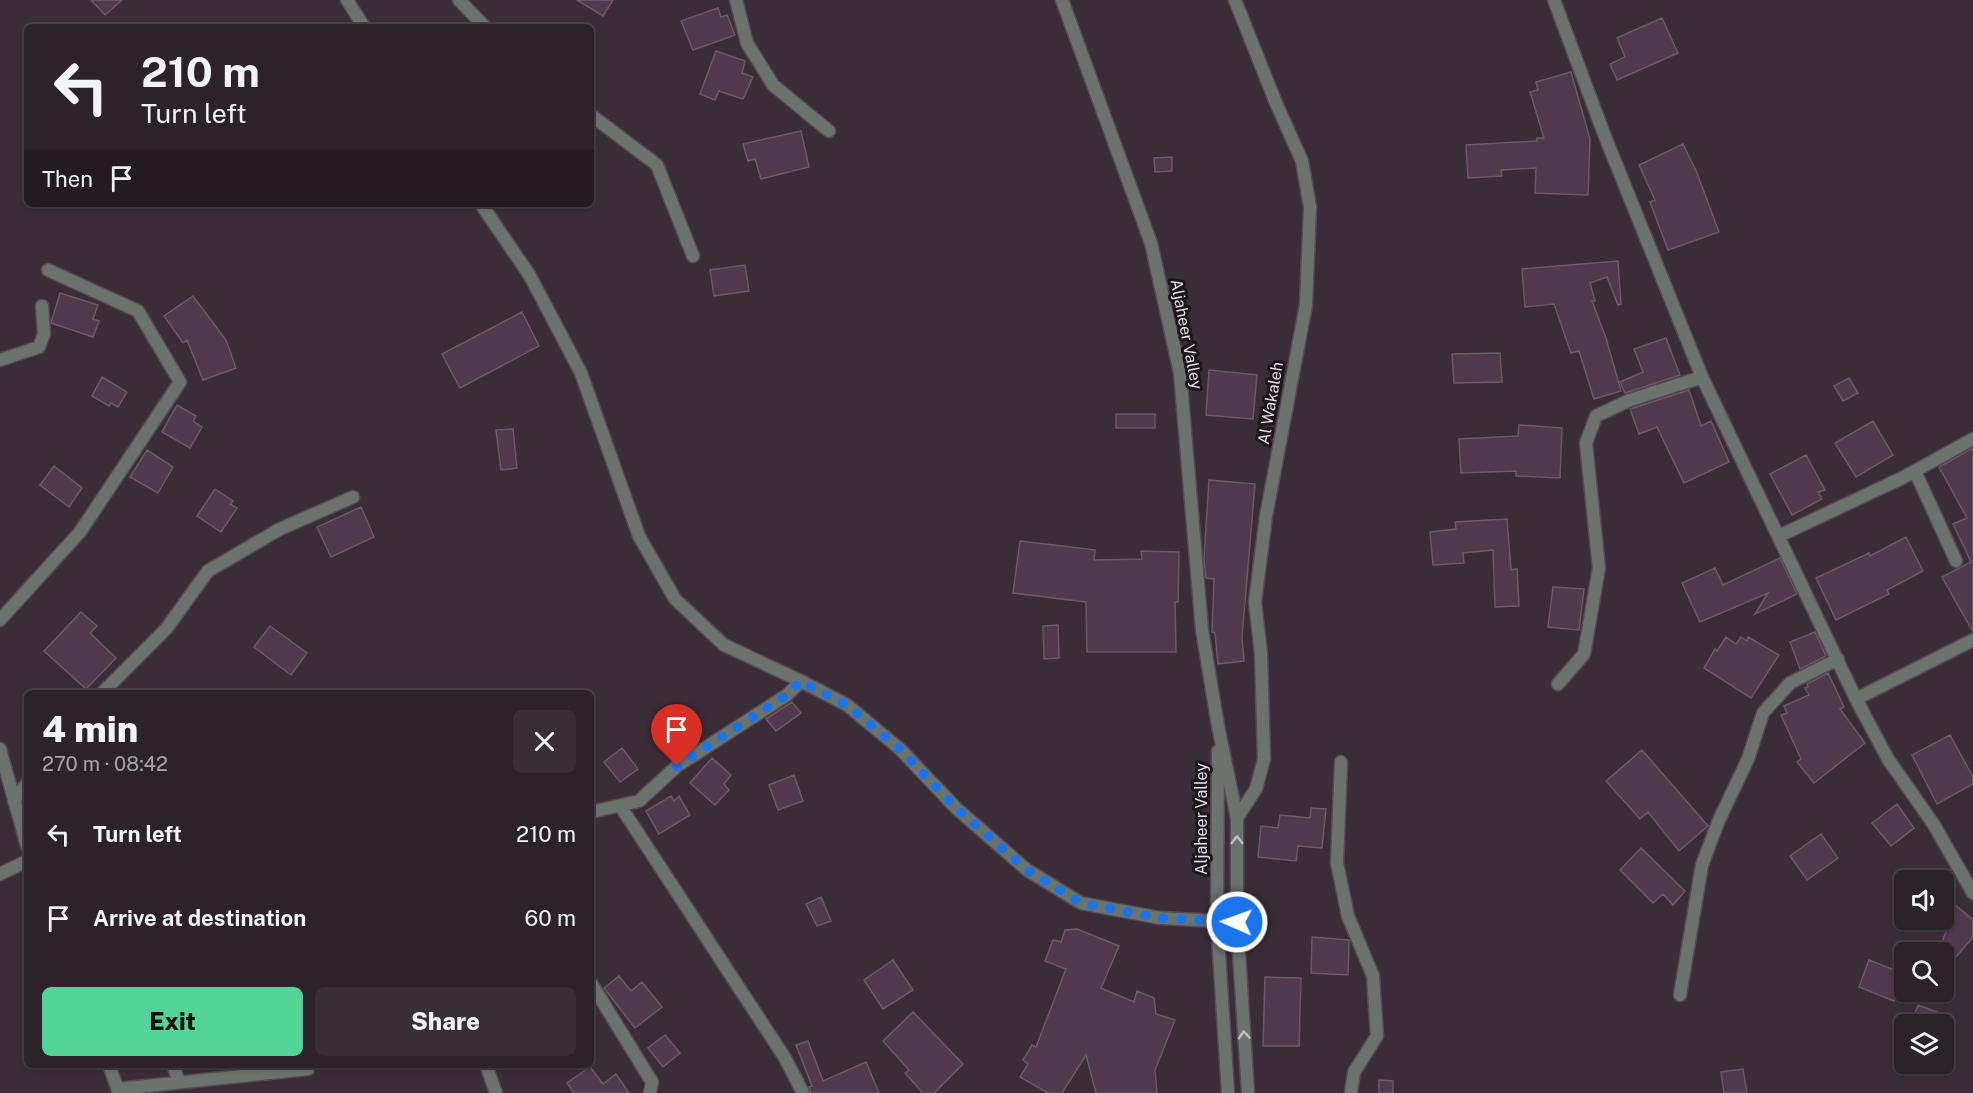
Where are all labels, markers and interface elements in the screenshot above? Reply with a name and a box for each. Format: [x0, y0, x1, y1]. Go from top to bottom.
text: 210 m [141, 47, 260, 96]
icon: left [42, 48, 120, 126]
text: Turn left [141, 97, 247, 129]
icon: arrive [105, 162, 138, 195]
text: Then [42, 166, 93, 192]
street label: Aljaheer Valley [1167, 277, 1207, 391]
street label: Al Wakaleh [1254, 360, 1287, 446]
pin [651, 704, 702, 766]
text: 4 min [42, 708, 138, 750]
button: close [513, 710, 576, 773]
icon: arrive [660, 713, 693, 746]
text: 270 m · 08:42 [42, 752, 168, 776]
street label: Aljaheer Valley [1192, 763, 1211, 875]
icon: left [42, 818, 75, 851]
text: Turn left [93, 821, 182, 847]
text: 210 m [516, 821, 576, 847]
one-way arrow [1231, 835, 1243, 844]
map controls [1894, 870, 1954, 1074]
button: sound [1894, 870, 1954, 930]
position arrow [1205, 890, 1269, 954]
icon: arrive [42, 902, 75, 935]
text: Arrive at destination [93, 905, 306, 931]
text: 60 m [525, 905, 576, 931]
button: search [1894, 942, 1954, 1002]
button: Exit [42, 987, 303, 1056]
button: Share [315, 987, 576, 1056]
button: layers [1894, 1014, 1954, 1074]
one-way arrow [1238, 1030, 1251, 1039]

